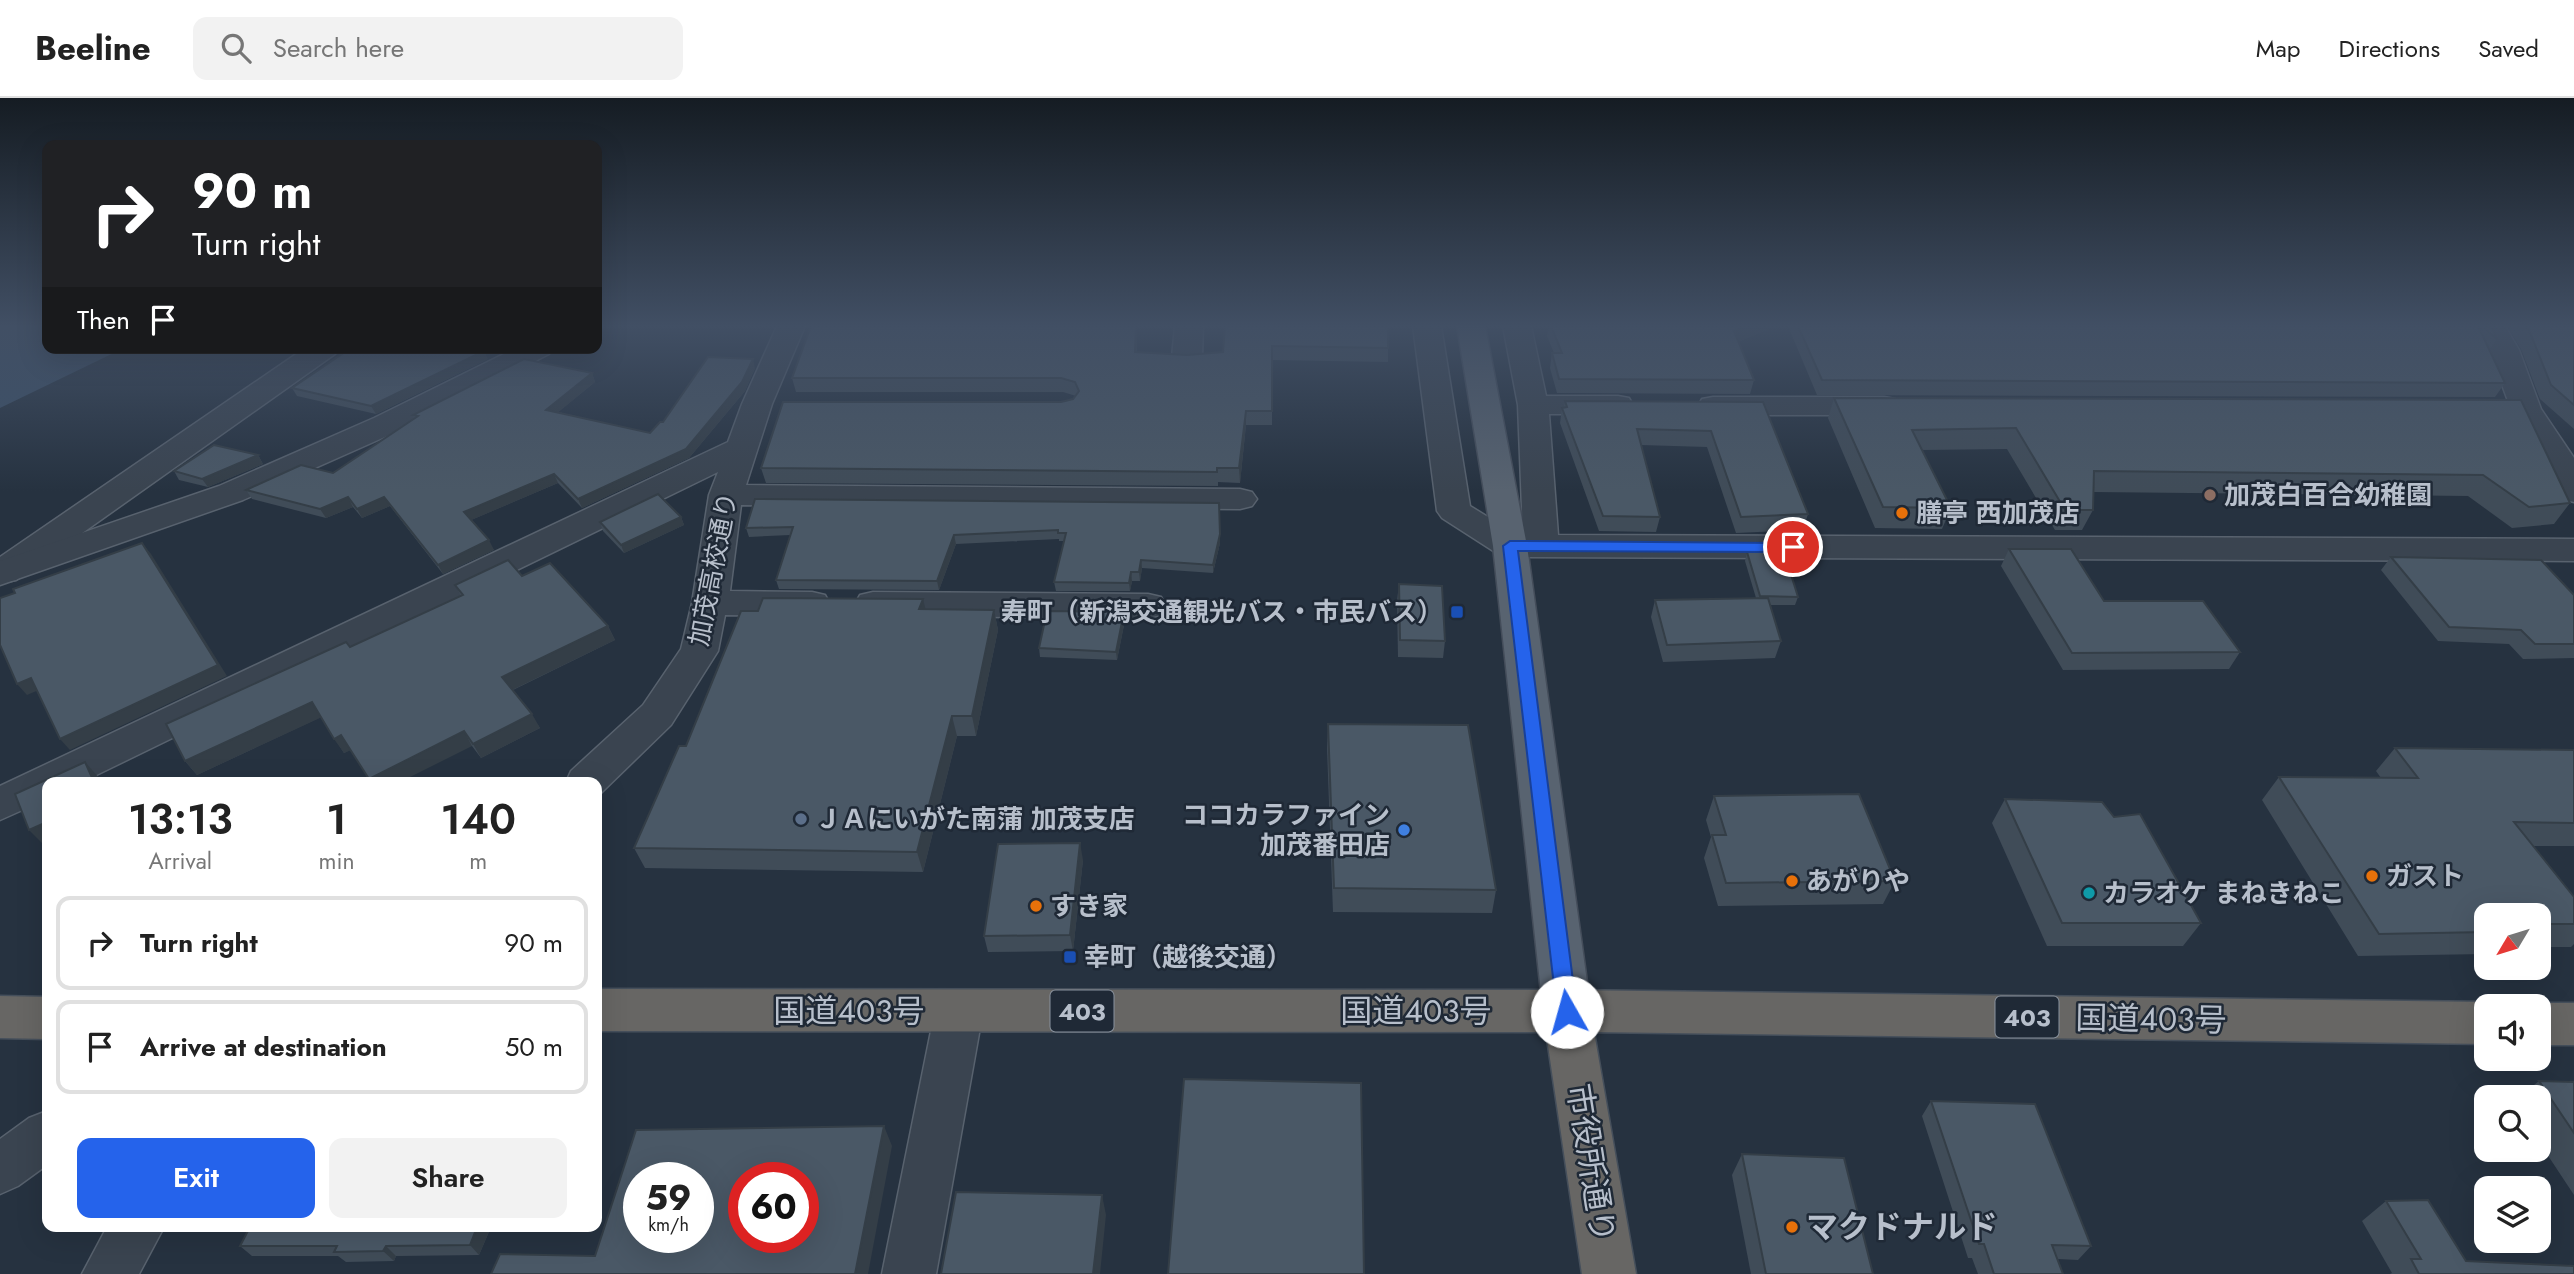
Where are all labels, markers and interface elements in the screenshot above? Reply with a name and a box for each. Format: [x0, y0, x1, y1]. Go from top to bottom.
search box [193, 17, 683, 80]
text: Beeline [35, 25, 151, 72]
icon: search [217, 29, 255, 67]
text: Search here [273, 29, 404, 67]
text: Map [2256, 31, 2301, 66]
text: Directions [2339, 31, 2440, 66]
text: Saved [2478, 31, 2539, 66]
text: 90 m [192, 156, 312, 226]
icon: right [77, 168, 168, 259]
text: Turn right [192, 221, 321, 267]
text: Then [77, 301, 130, 339]
icon: arrive [144, 301, 182, 339]
place label: 加茂白百合幼稚園 [2224, 476, 2432, 514]
marker: 加茂白百合幼稚園 [2202, 487, 2218, 503]
street label: 加茂高校通り [679, 489, 747, 649]
place label: 膳亭 西加茂店 [1916, 494, 2080, 532]
marker: 膳亭 西加茂店 [1894, 505, 1910, 521]
pin [1763, 517, 1823, 577]
icon: arrive [1774, 528, 1812, 566]
place label: 寿町（新潟交通観光バス・市民バス） [1001, 593, 1443, 631]
marker: 寿町（新潟交通観光バス・市民バス） [1449, 604, 1465, 620]
text: 13:13 [128, 789, 233, 850]
text: 1 [326, 789, 347, 850]
text: 140 [441, 789, 516, 850]
place label: ココカラファイン 加茂番田店 [1182, 796, 1390, 864]
place label: ＪＡにいがた南蒲 加茂支店 [815, 800, 1135, 838]
marker: ＪＡにいがた南蒲 加茂支店 [793, 811, 809, 827]
marker: ココカラファイン 加茂番田店 [1396, 822, 1412, 838]
text: Arrival [149, 844, 212, 878]
text: min [319, 844, 355, 878]
text: m [469, 844, 487, 878]
place label: ガスト [2386, 857, 2464, 895]
place label: あがりや [1806, 862, 1910, 900]
marker: ガスト [2364, 868, 2380, 884]
marker: あがりや [1784, 873, 1800, 889]
place label: カラオケ まねきねこ [2103, 874, 2345, 912]
marker: カラオケ まねきねこ [2081, 885, 2097, 901]
place label: すき家 [1050, 887, 1128, 925]
marker: すき家 [1028, 898, 1044, 914]
north arrow [2474, 903, 2552, 980]
map controls [2474, 903, 2551, 1253]
icon: right [81, 924, 119, 962]
text: Turn right [140, 924, 258, 962]
text: 90 m [504, 924, 563, 962]
place label: 幸町（越後交通） [1084, 938, 1292, 976]
marker: 幸町（越後交通） [1062, 949, 1078, 965]
position arrow [1530, 975, 1604, 1049]
street label: 国道403号 [773, 988, 925, 1034]
street label: 国道403号 [1340, 988, 1492, 1034]
road number: 403 [1050, 990, 1114, 1031]
button: sound [2474, 994, 2551, 1071]
street label: 国道403号 [2075, 995, 2227, 1043]
road number: 403 [1996, 996, 2058, 1037]
icon: arrive [81, 1028, 119, 1066]
text: Arrive at destination [140, 1028, 387, 1066]
text: 50 m [505, 1028, 563, 1066]
street label: 市役所通り [1556, 1080, 1626, 1246]
button: search [2474, 1085, 2551, 1162]
button: Exit [77, 1138, 315, 1218]
button: Share [329, 1138, 567, 1218]
speed limit sign: 60 [728, 1162, 819, 1253]
text: 59 [646, 1173, 692, 1223]
button: layers [2474, 1176, 2551, 1253]
place label: マクドナルド [1806, 1204, 1998, 1250]
text: km/h [648, 1212, 689, 1238]
marker: マクドナルド [1784, 1219, 1800, 1235]

